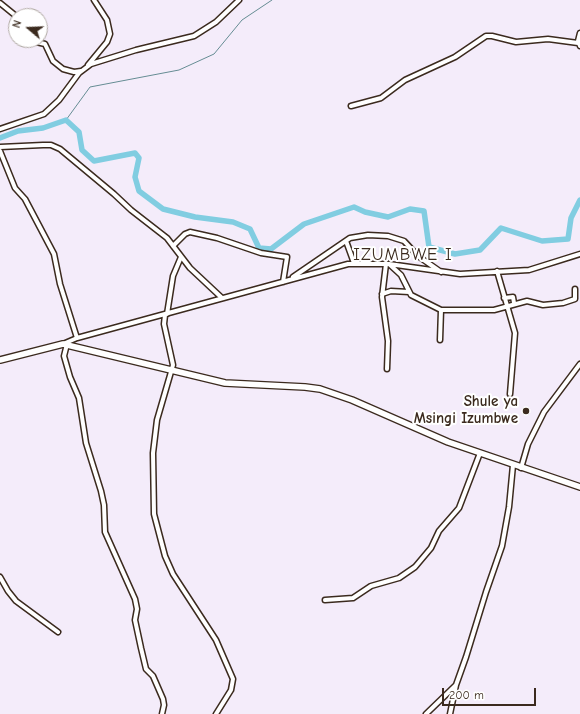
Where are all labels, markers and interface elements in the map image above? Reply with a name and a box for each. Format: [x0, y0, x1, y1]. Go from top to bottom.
north arrow [8, 8, 48, 48]
text: N [10, 19, 24, 30]
district label: IZUMBWE I [353, 245, 453, 265]
place label: Shule ya Msingi Izumbwe [414, 393, 518, 428]
marker: Shule ya Msingi Izumbwe [521, 406, 531, 416]
scale bar [444, 680, 538, 706]
text: 200 m [449, 688, 484, 702]

